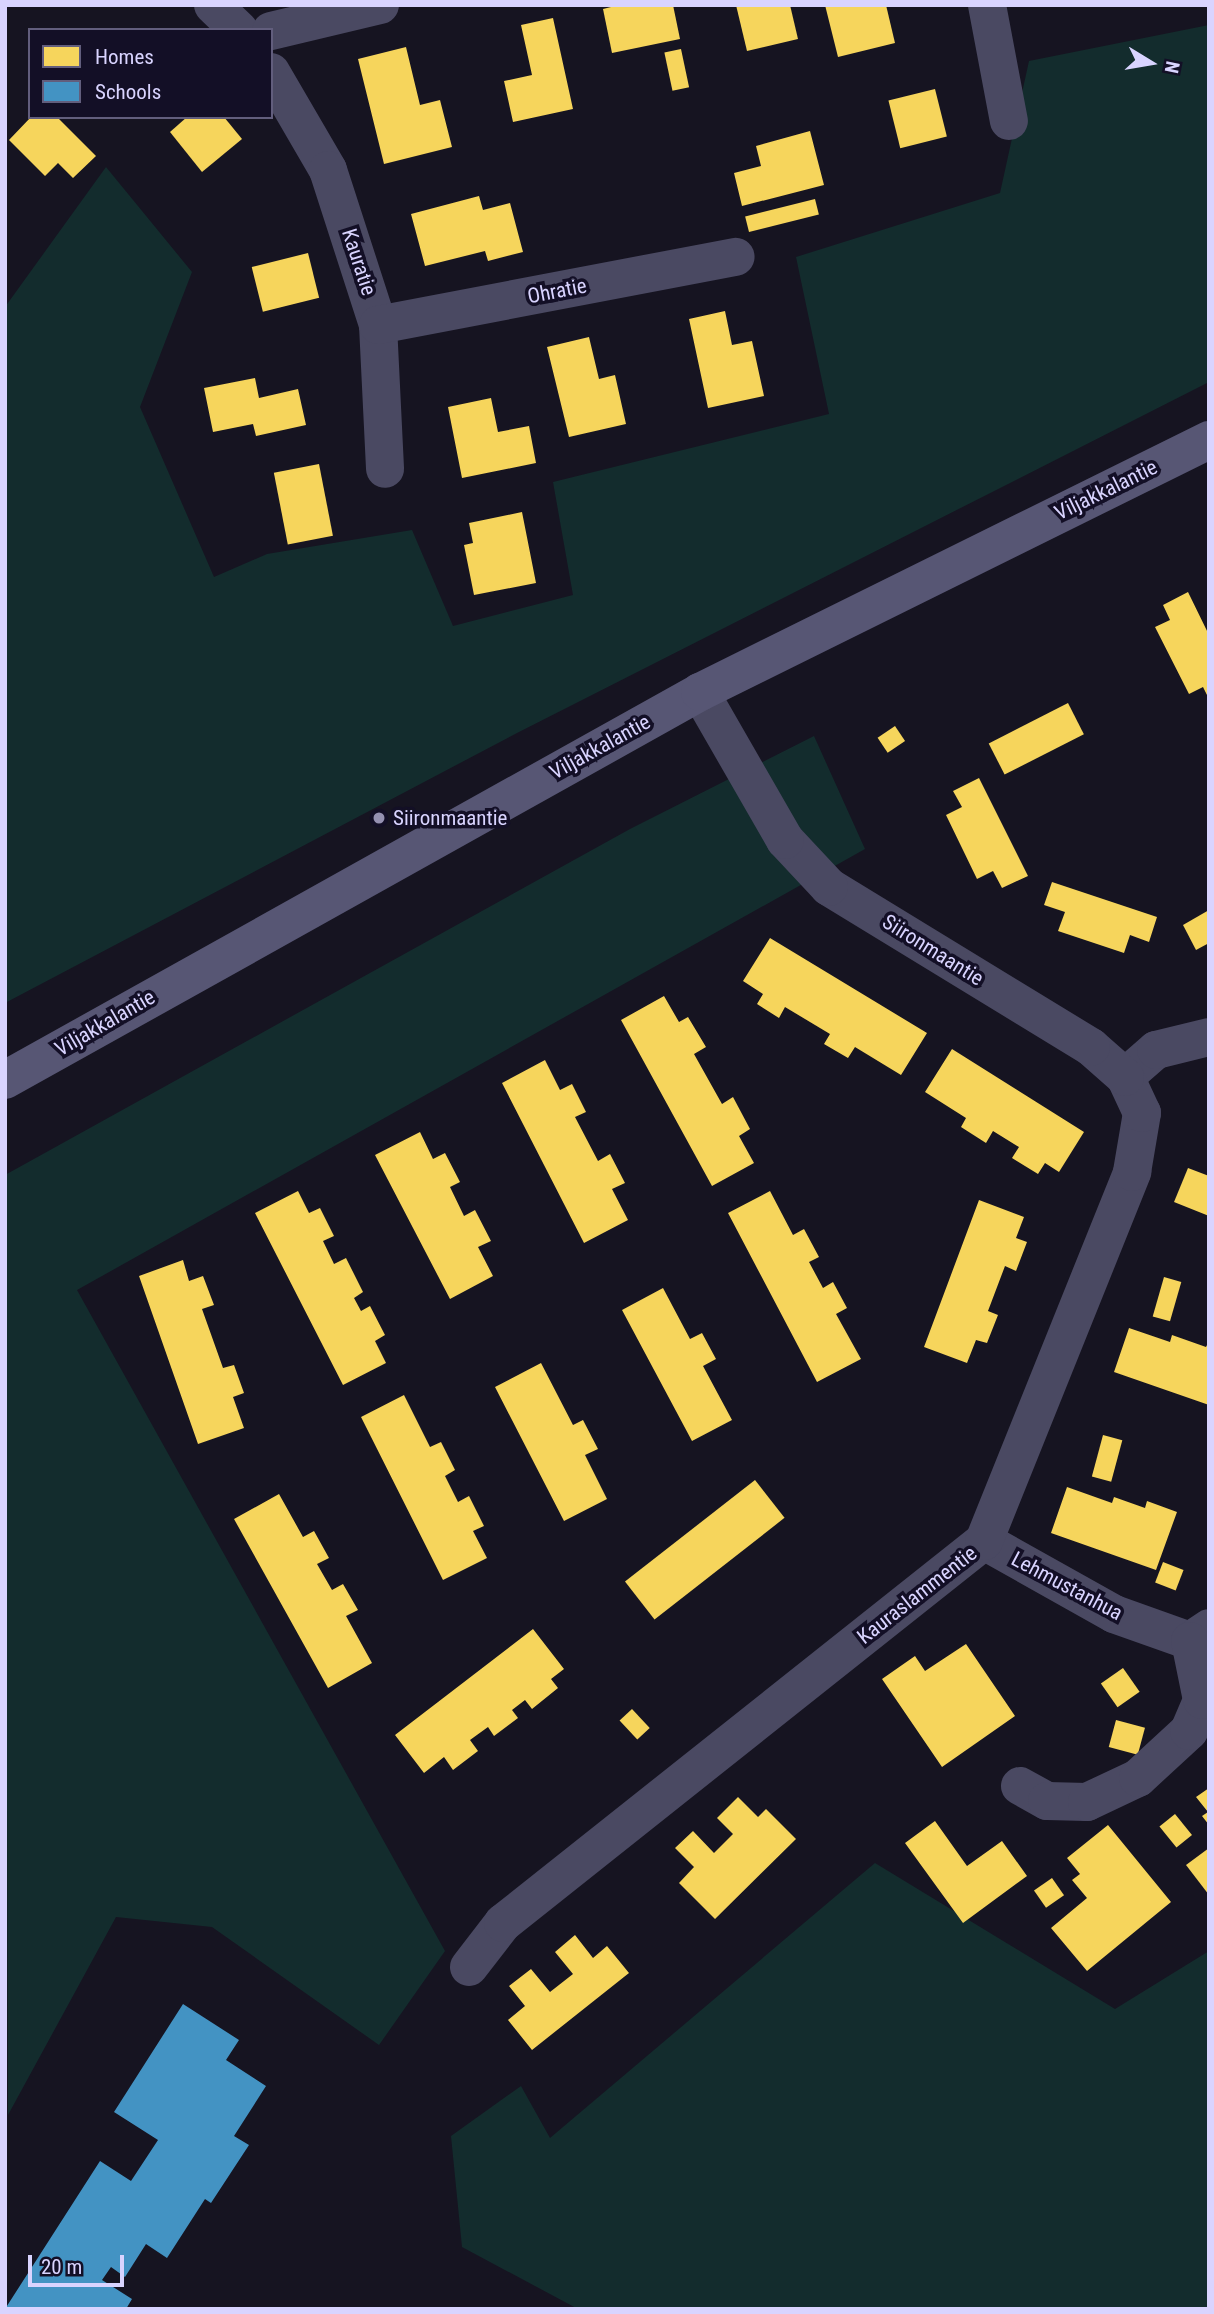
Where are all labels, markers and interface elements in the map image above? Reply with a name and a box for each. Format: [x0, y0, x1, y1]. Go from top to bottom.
legend [28, 28, 273, 119]
north arrow [1116, 28, 1186, 98]
text: Homes [95, 45, 154, 69]
text: N [1160, 59, 1185, 75]
text: Schools [95, 80, 161, 104]
street label: Kauratie [336, 225, 382, 299]
street label: Ohratie [525, 273, 589, 309]
street label: Viljakkalantie [1051, 454, 1161, 526]
street label: Viljakkalantie [545, 709, 655, 785]
place label: Siironmaantie [393, 805, 507, 831]
marker: Siironmaantie [371, 810, 387, 826]
street label: Siironmaantie [878, 909, 988, 991]
street label: Viljakkalantie [51, 984, 159, 1062]
street label: Kauraslammentie [852, 1541, 982, 1649]
street label: Lehmustanhua [1007, 1546, 1127, 1626]
scale bar [32, 2240, 128, 2284]
text: 20 m [41, 2255, 82, 2279]

